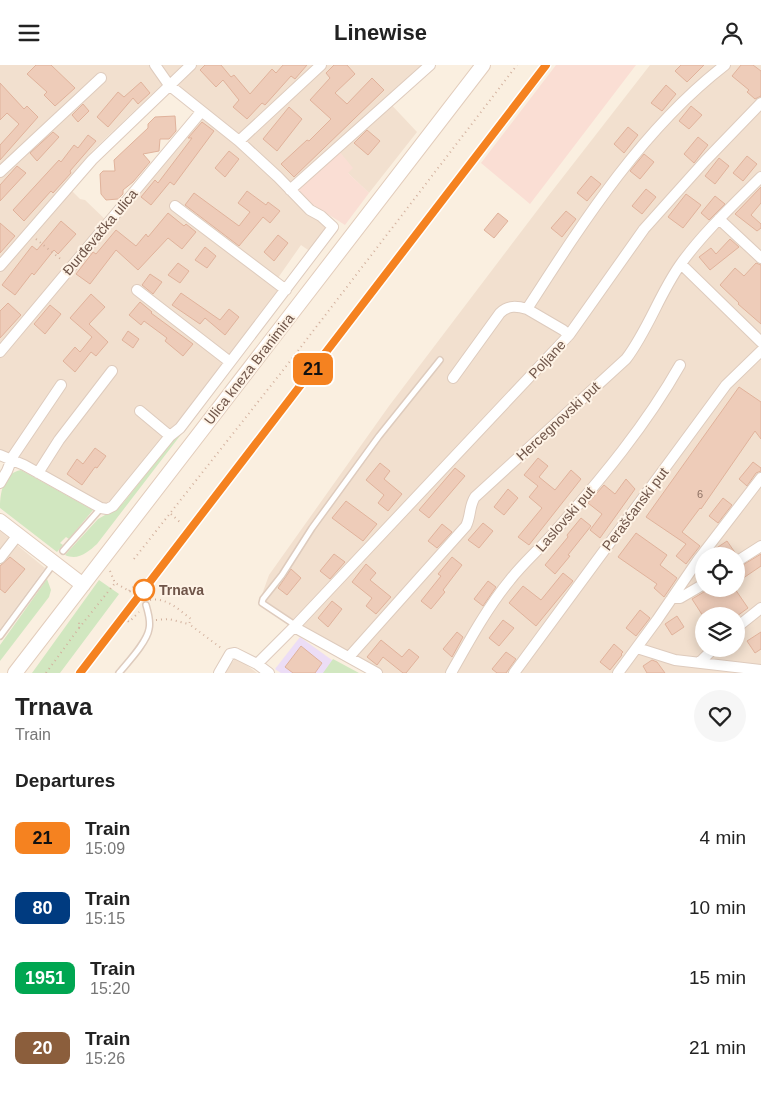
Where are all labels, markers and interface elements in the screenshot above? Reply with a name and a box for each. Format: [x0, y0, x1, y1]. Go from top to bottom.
icon: menu [15, 19, 43, 47]
icon: person [718, 19, 746, 47]
text: Linewise [334, 20, 427, 45]
street label: Đurđevačka ulica [59, 186, 141, 278]
street label: Ulica kneza Branimira [201, 310, 297, 428]
street label: Poljane [525, 336, 569, 382]
line badge: 21 [290, 353, 336, 385]
text: 21 [303, 359, 323, 379]
street label: Hercegnovski put [513, 378, 603, 464]
street label: Perašćanski put [599, 464, 671, 554]
street label: Laslovski put [532, 483, 598, 555]
house number: 6 [697, 488, 703, 500]
map controls [695, 547, 745, 657]
button: locate [695, 547, 745, 597]
marker: Trnava [133, 579, 155, 601]
place label: Trnava [159, 582, 204, 598]
button: layers [695, 607, 745, 657]
button: heart [694, 690, 746, 742]
text: Trnava [15, 693, 92, 720]
text: Train [15, 726, 51, 743]
text: Departures [15, 770, 115, 791]
text: Train [85, 818, 130, 839]
text: 4 min [700, 827, 746, 848]
text: 21 [32, 828, 53, 848]
text: 15:09 [85, 840, 125, 857]
text: Train [85, 888, 130, 909]
text: 10 min [689, 897, 746, 918]
text: 80 [32, 898, 53, 918]
text: 15:15 [85, 910, 125, 927]
text: Train [90, 958, 135, 979]
text: 15 min [689, 967, 746, 988]
text: 1951 [25, 968, 65, 988]
text: 15:20 [90, 980, 130, 997]
text: Train [85, 1028, 130, 1049]
text: 21 min [689, 1037, 746, 1058]
text: 20 [32, 1038, 53, 1058]
text: 15:26 [85, 1050, 125, 1067]

